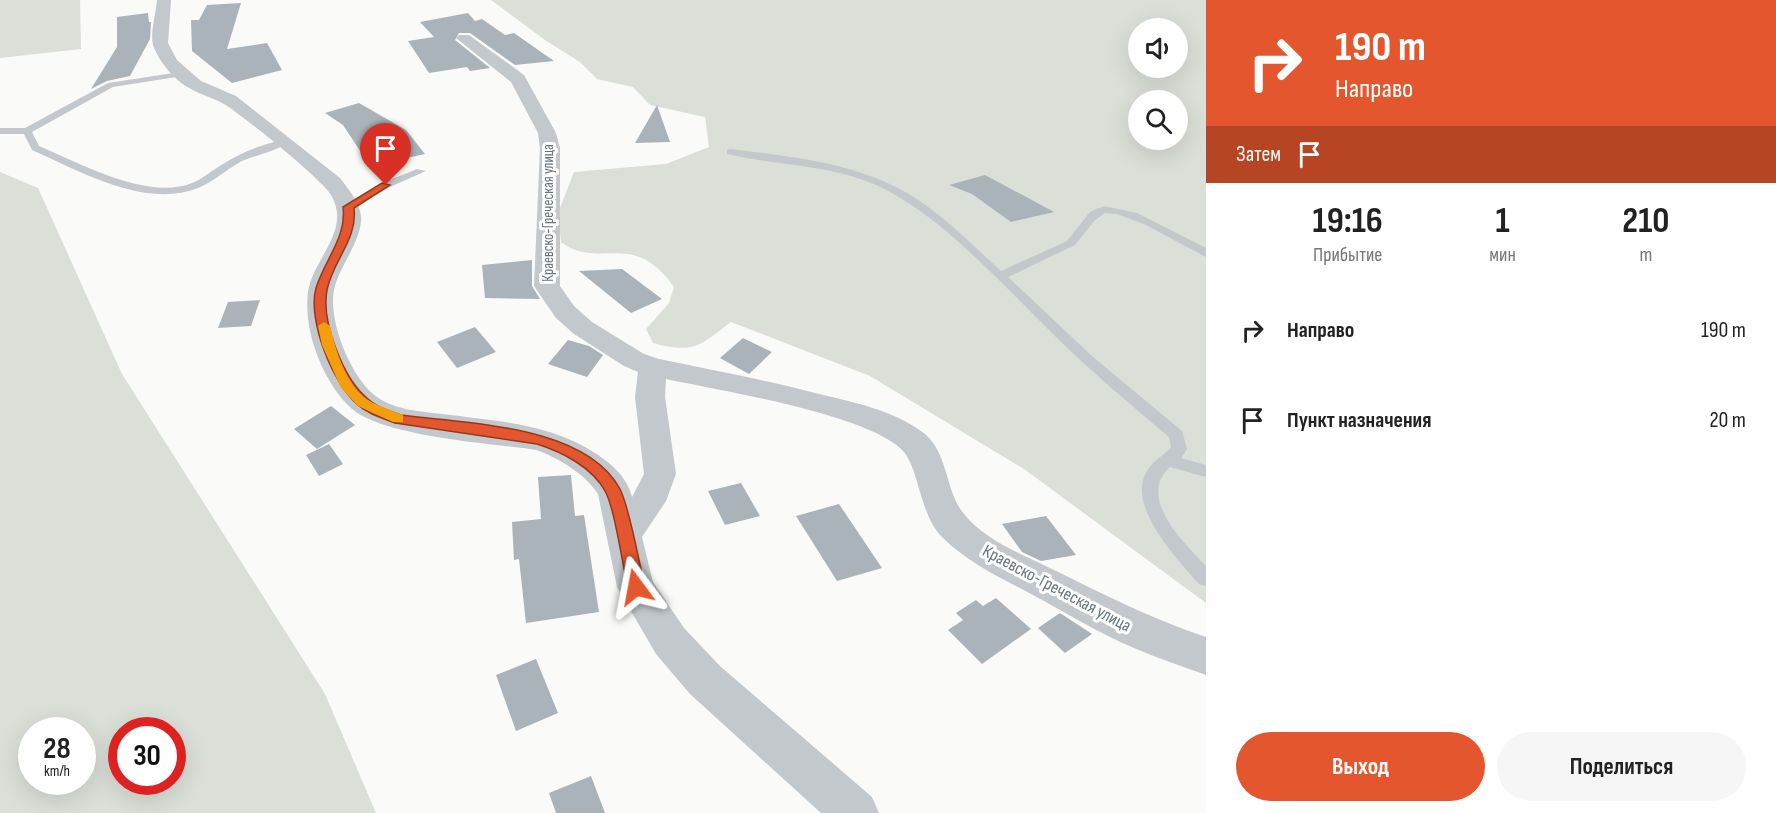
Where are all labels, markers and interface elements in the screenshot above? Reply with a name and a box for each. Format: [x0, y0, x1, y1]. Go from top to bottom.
map controls [1128, 18, 1188, 150]
button: sound [1128, 18, 1188, 78]
text: 190 m [1335, 22, 1426, 73]
icon: right [1236, 24, 1314, 102]
text: Направо [1335, 73, 1413, 105]
button: search [1128, 90, 1188, 150]
pin [360, 123, 411, 185]
icon: arrive [369, 132, 402, 165]
icon: arrive [1293, 138, 1326, 171]
text: Затем [1236, 141, 1281, 168]
street label: Краевско-Греческая улица [539, 144, 558, 282]
text: 19:16 [1313, 200, 1383, 243]
text: 1 [1496, 200, 1510, 243]
text: 210 [1622, 200, 1669, 243]
text: Прибытие [1313, 243, 1382, 267]
text: мин [1489, 243, 1516, 267]
text: m [1639, 243, 1652, 267]
icon: right [1236, 314, 1269, 347]
text: Направо [1287, 317, 1354, 344]
text: 190 m [1701, 317, 1746, 344]
icon: arrive [1236, 404, 1269, 437]
text: Пункт назначения [1287, 407, 1431, 434]
text: 20 m [1710, 407, 1746, 434]
street label: Краевско-Греческая улица [979, 540, 1135, 636]
position arrow [604, 555, 668, 619]
speed limit sign: 30 [108, 717, 186, 795]
text: 28 [43, 731, 71, 767]
button: Выход [1236, 732, 1485, 801]
button: Поделиться [1497, 732, 1746, 801]
text: km/h [44, 762, 70, 781]

